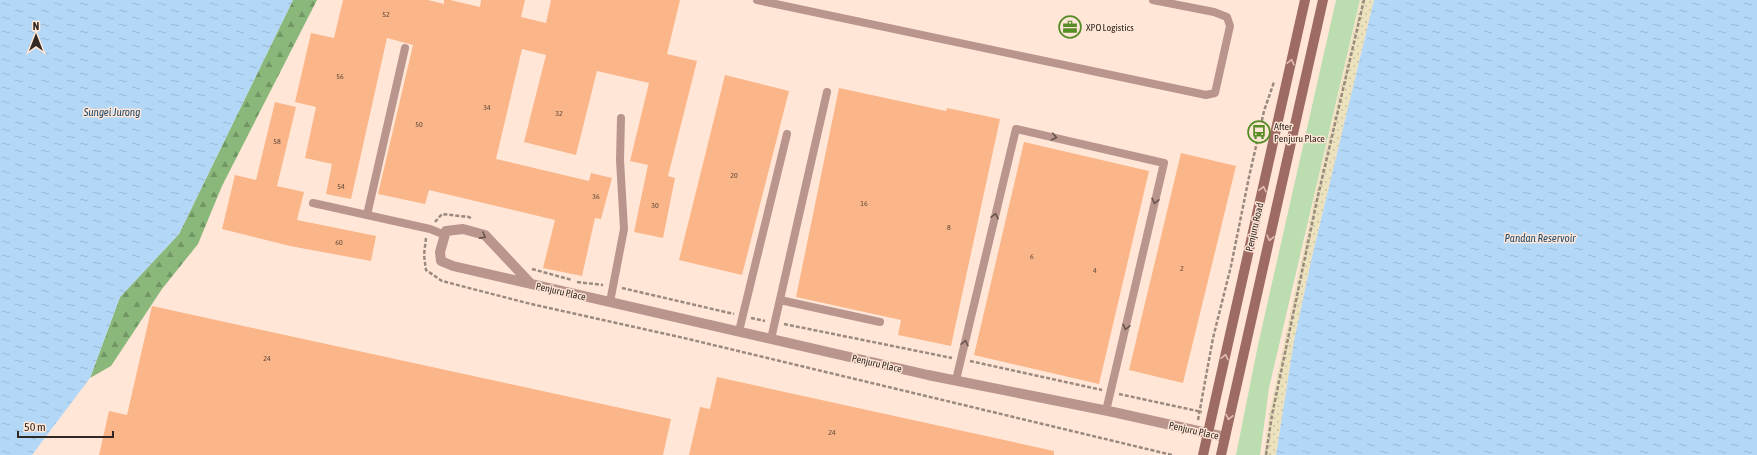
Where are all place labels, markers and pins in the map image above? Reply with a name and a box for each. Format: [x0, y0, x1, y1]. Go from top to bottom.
office icon: XPO Logistics [1057, 14, 1083, 40]
place label: XPO Logistics [1086, 22, 1134, 33]
bus stop icon: After Penjuru Place [1246, 119, 1272, 145]
place label: After Penjuru Place [1274, 121, 1325, 144]

